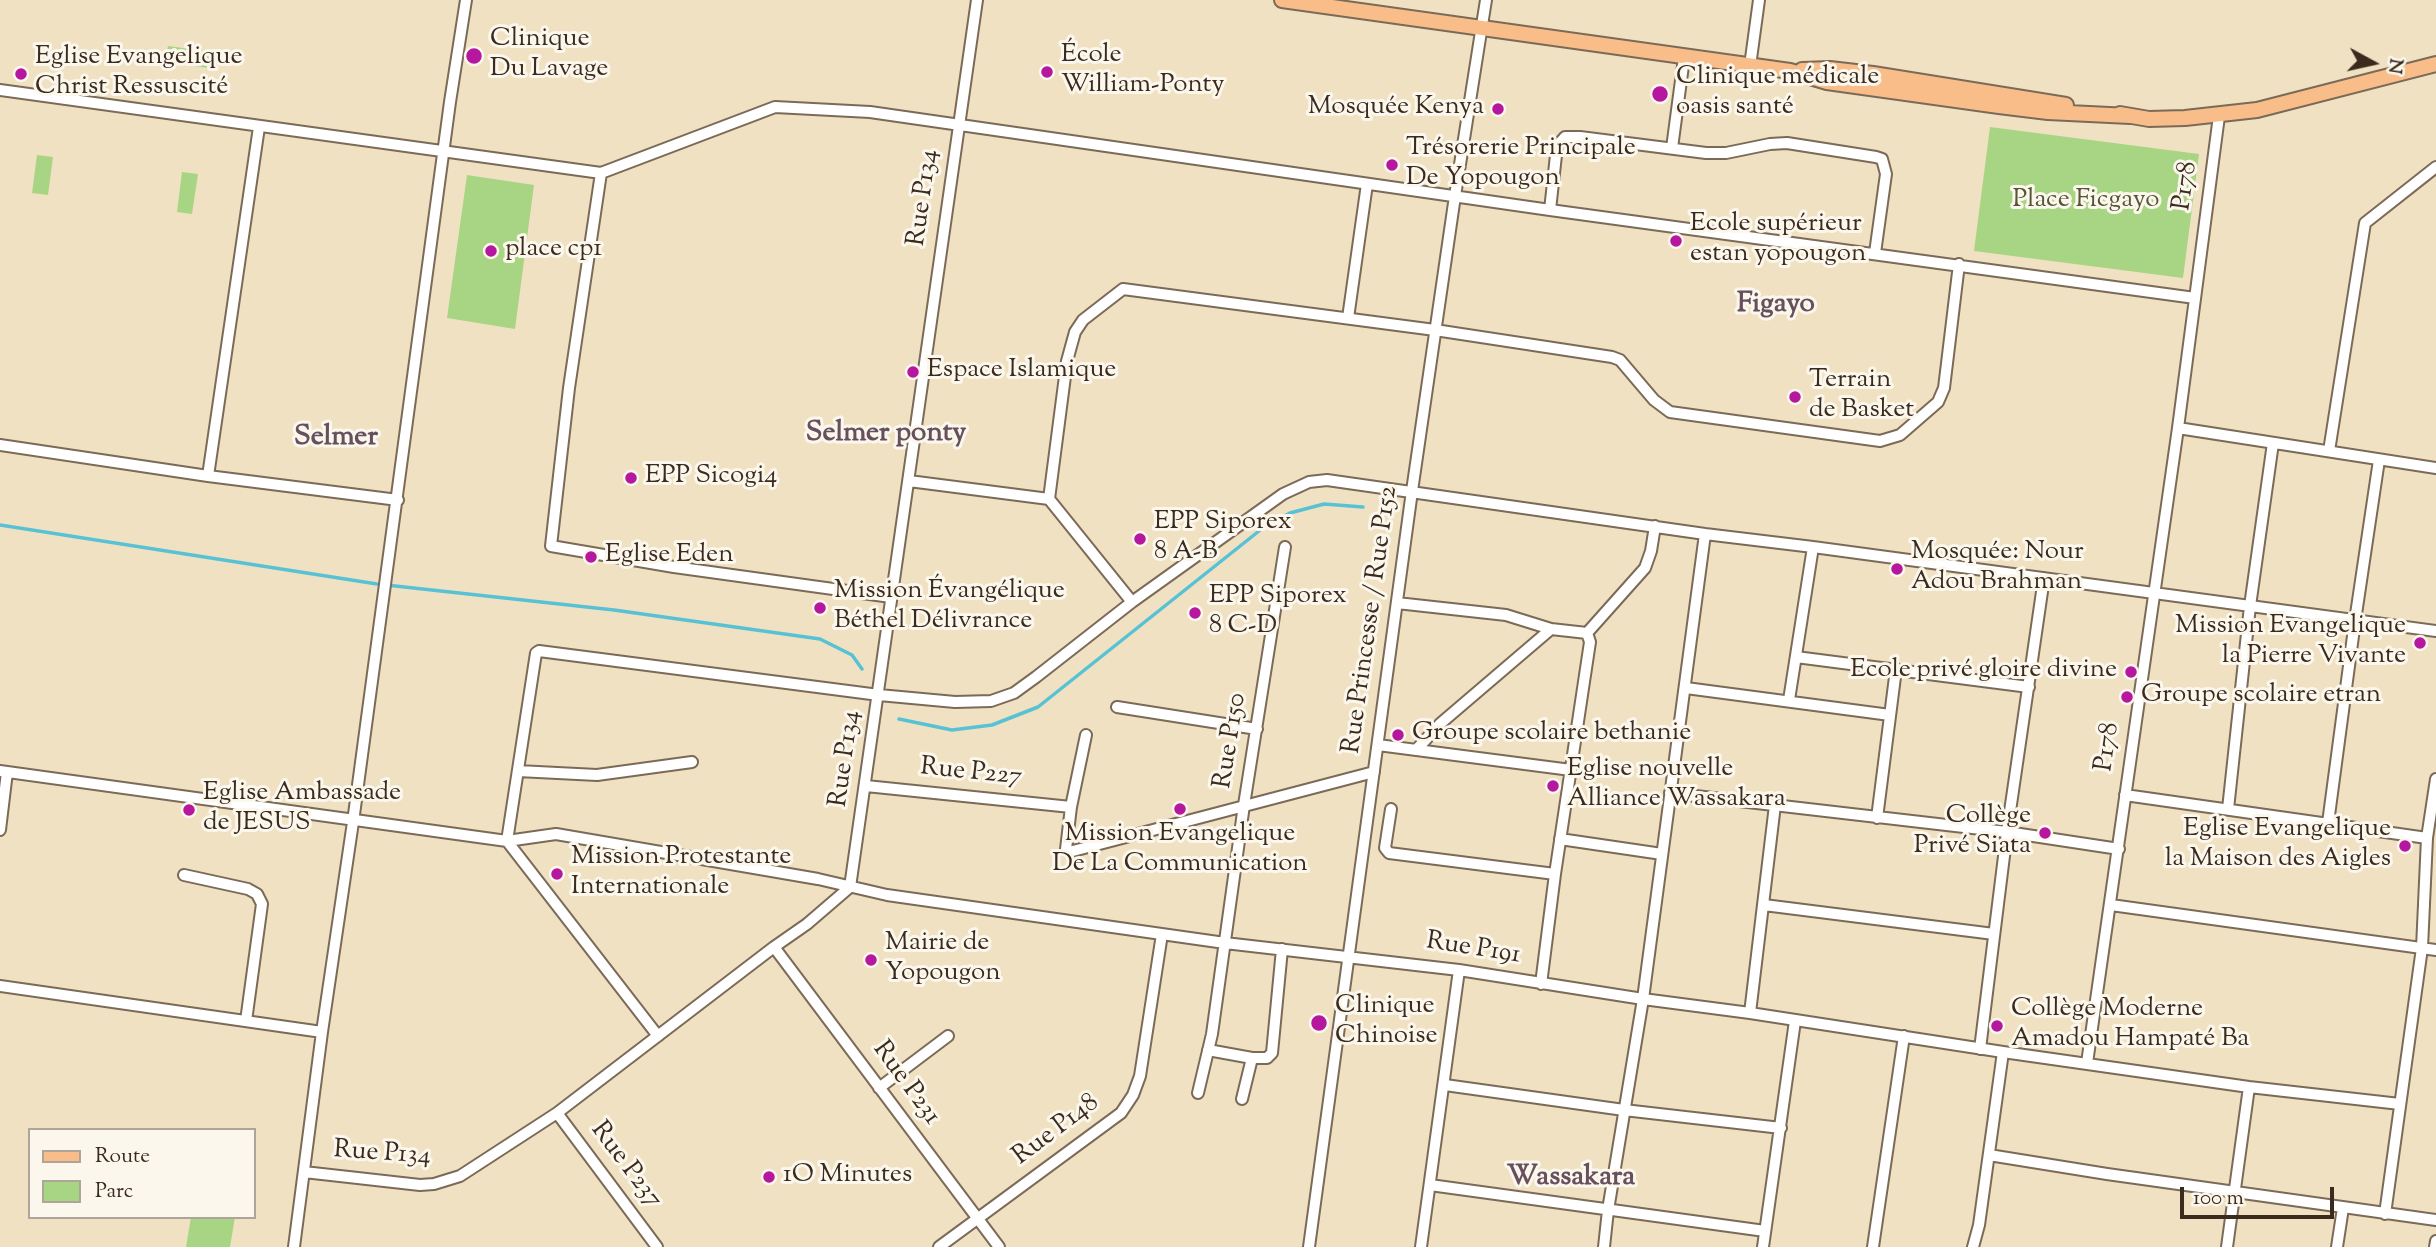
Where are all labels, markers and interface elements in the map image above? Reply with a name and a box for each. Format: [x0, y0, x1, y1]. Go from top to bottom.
place label: Clinique Du Lavage [490, 25, 608, 86]
north arrow [2338, 28, 2408, 98]
place label: École William-Ponty [1061, 41, 1224, 102]
place label: Eglise Evangelique Christ Ressuscité [35, 43, 243, 104]
marker: Clinique Du Lavage [464, 46, 484, 66]
text: N [2380, 57, 2409, 75]
place label: Clinique médicale oasis santé [1676, 63, 1879, 124]
marker: École William-Ponty [1039, 64, 1055, 80]
marker: Eglise Evangelique Christ Ressuscité [13, 66, 29, 82]
marker: Clinique médicale oasis santé [1650, 84, 1670, 104]
place label: Mosquée Kenya [1308, 93, 1484, 125]
marker: Mosquée Kenya [1490, 101, 1506, 117]
place label: Trésorerie Principale De Yopougon [1406, 134, 1636, 196]
street label: Rue P134 [903, 148, 947, 248]
marker: Trésorerie Principale De Yopougon [1384, 157, 1400, 173]
street label: P178 [2168, 159, 2206, 213]
park label: Place Ficgayo [2013, 186, 2159, 218]
place label: Ecole supérieur estan yopougon [1690, 210, 1866, 272]
marker: Ecole supérieur estan yopougon [1668, 233, 1684, 249]
place label: place cp1 [505, 235, 602, 267]
marker: place cp1 [483, 243, 499, 259]
district label: Figayo [1737, 289, 1815, 323]
place label: Espace Islamique [927, 356, 1116, 388]
marker: Espace Islamique [905, 364, 921, 380]
place label: Terrain de Basket [1809, 366, 1914, 428]
marker: Terrain de Basket [1787, 389, 1803, 405]
district label: Selmer ponty [806, 418, 966, 452]
district label: Selmer [294, 422, 378, 456]
place label: EPP Sicogi4 [645, 462, 777, 494]
marker: EPP Sicogi4 [623, 470, 639, 486]
street label: Rue Princesse / Rue P152 [1338, 484, 1406, 756]
place label: EPP Siporex 8 A-B [1154, 508, 1292, 570]
marker: EPP Siporex 8 A-B [1132, 531, 1148, 547]
place label: Mosquée: Nour Adou Brahman [1911, 538, 2084, 600]
place label: Eglise Eden [605, 541, 734, 573]
marker: Eglise Eden [583, 549, 599, 565]
marker: Mosquée: Nour Adou Brahman [1889, 561, 1905, 577]
place label: Mission Évangélique Béthel Délivrance [834, 577, 1065, 638]
place label: EPP Siporex 8 C-D [1209, 582, 1347, 644]
marker: Mission Évangélique Béthel Délivrance [812, 600, 828, 616]
marker: EPP Siporex 8 C-D [1187, 605, 1203, 621]
place label: Mission Evangelique la Pierre Vivante [2175, 612, 2406, 674]
marker: Mission Evangelique la Pierre Vivante [2412, 635, 2428, 651]
place label: Ecole privé gloire divine [1850, 656, 2117, 688]
marker: Ecole privé gloire divine [2123, 664, 2139, 680]
place label: Groupe scolaire etran [2141, 681, 2381, 713]
marker: Groupe scolaire etran [2119, 689, 2135, 705]
street label: Rue P150 [1209, 691, 1255, 791]
street label: Rue P134 [825, 709, 869, 809]
place label: Groupe scolaire bethanie [1412, 719, 1691, 751]
street label: P178 [2090, 720, 2128, 774]
marker: Groupe scolaire bethanie [1390, 727, 1406, 743]
street label: Rue P227 [919, 753, 1023, 795]
place label: Eglise nouvelle Alliance Wassakara [1567, 755, 1786, 816]
marker: Eglise nouvelle Alliance Wassakara [1545, 778, 1561, 794]
place label: Eglise Ambassade de JESUS [203, 779, 401, 840]
marker: Mission Evangelique De La Communication [1172, 801, 1188, 817]
marker: Eglise Ambassade de JESUS [181, 802, 197, 818]
place label: Collège Privé Siata [1914, 802, 2031, 864]
place label: Eglise Evangelique la Maison des Aigles [2165, 815, 2391, 876]
place label: Mission Evangelique De La Communication [1052, 820, 1308, 882]
marker: Collège Privé Siata [2037, 825, 2053, 841]
marker: Eglise Evangelique la Maison des Aigles [2397, 838, 2413, 854]
place label: Mission Protestante Internationale [571, 843, 791, 904]
marker: Mission Protestante Internationale [549, 866, 565, 882]
street label: Rue P191 [1424, 927, 1522, 973]
place label: Mairie de Yopougon [885, 929, 1001, 990]
marker: Mairie de Yopougon [863, 952, 879, 968]
place label: Clinique Chinoise [1335, 992, 1438, 1054]
place label: Collège Moderne Amadou Hampaté Ba [2011, 995, 2249, 1056]
marker: Clinique Chinoise [1309, 1013, 1329, 1033]
marker: Collège Moderne Amadou Hampaté Ba [1989, 1018, 2005, 1034]
street label: Rue P231 [864, 1036, 946, 1132]
street label: Rue P148 [1008, 1089, 1106, 1173]
street label: Rue P237 [582, 1117, 668, 1215]
legend [28, 1128, 256, 1219]
street label: Rue P134 [332, 1136, 432, 1174]
text: Route [95, 1142, 150, 1172]
place label: 1O Minutes [783, 1161, 912, 1193]
district label: Wassakara [1507, 1162, 1635, 1196]
marker: 1O Minutes [761, 1169, 777, 1185]
scale bar [2184, 1174, 2338, 1218]
text: Parc [95, 1177, 133, 1207]
text: 100 m [2193, 1184, 2244, 1214]

